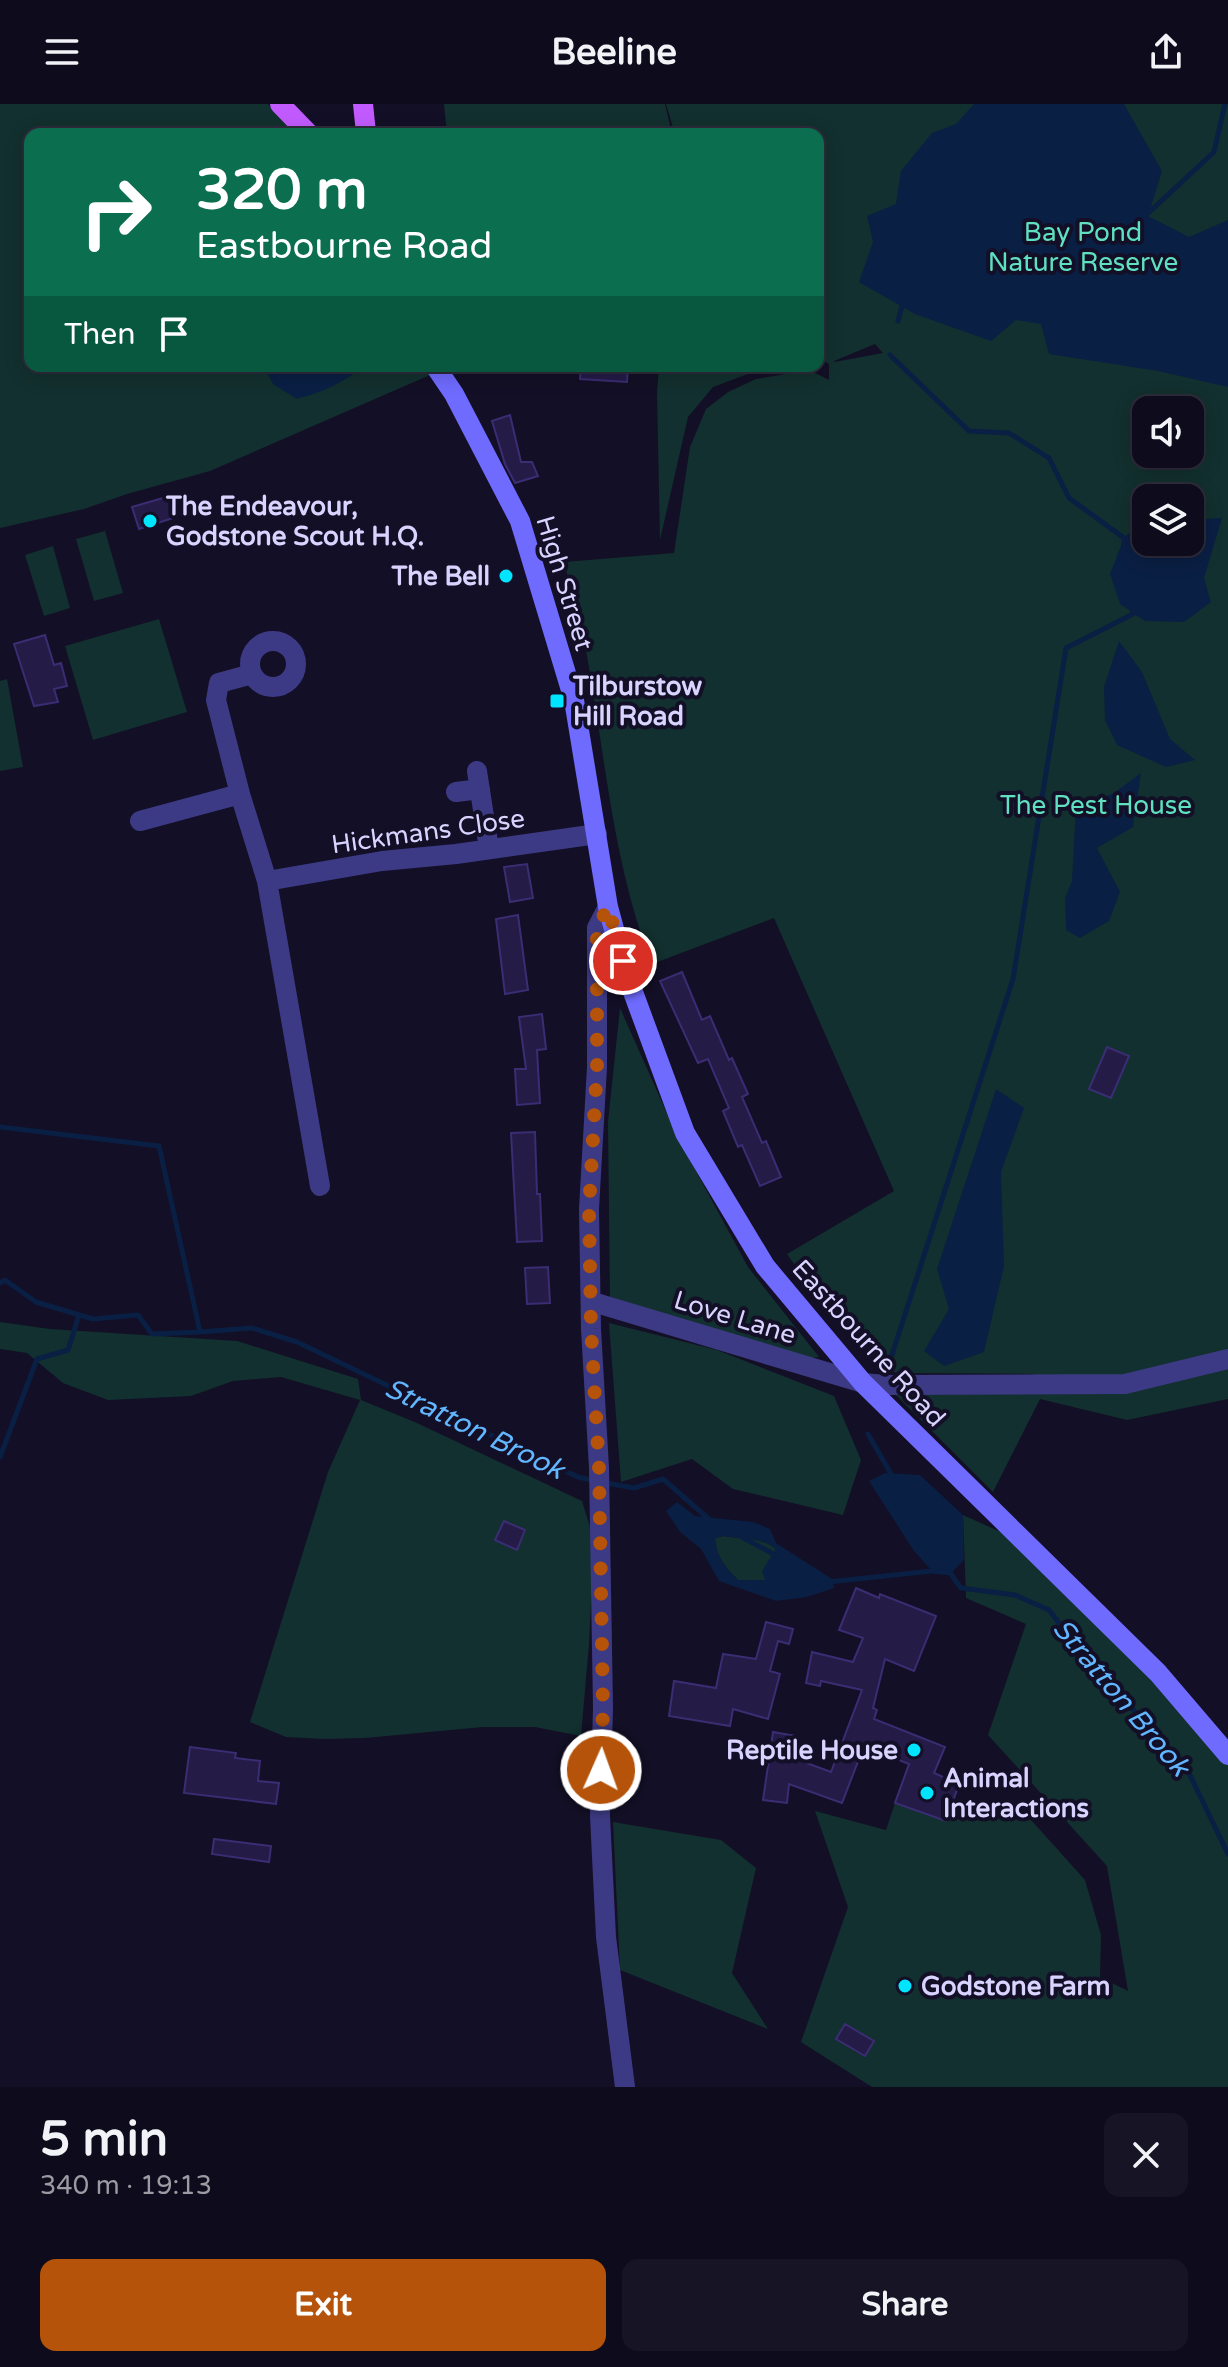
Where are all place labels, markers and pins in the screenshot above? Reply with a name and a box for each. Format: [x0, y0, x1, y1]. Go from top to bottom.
place label: The Endeavour, Godstone Scout H.Q. [165, 491, 424, 552]
marker: The Endeavour, Godstone Scout H.Q. [141, 512, 159, 530]
place label: The Bell [390, 561, 490, 592]
marker: The Bell [497, 567, 515, 585]
place label: Tilburstow Hill Road [572, 671, 702, 732]
marker: Tilburstow Hill Road [548, 692, 566, 710]
pin [589, 927, 657, 995]
place label: Reptile House [726, 1735, 898, 1766]
marker: Reptile House [905, 1741, 923, 1759]
place label: Animal Interactions [943, 1763, 1089, 1824]
marker: Animal Interactions [918, 1784, 936, 1802]
place label: Godstone Farm [921, 1971, 1110, 2002]
marker: Godstone Farm [896, 1977, 914, 1995]

